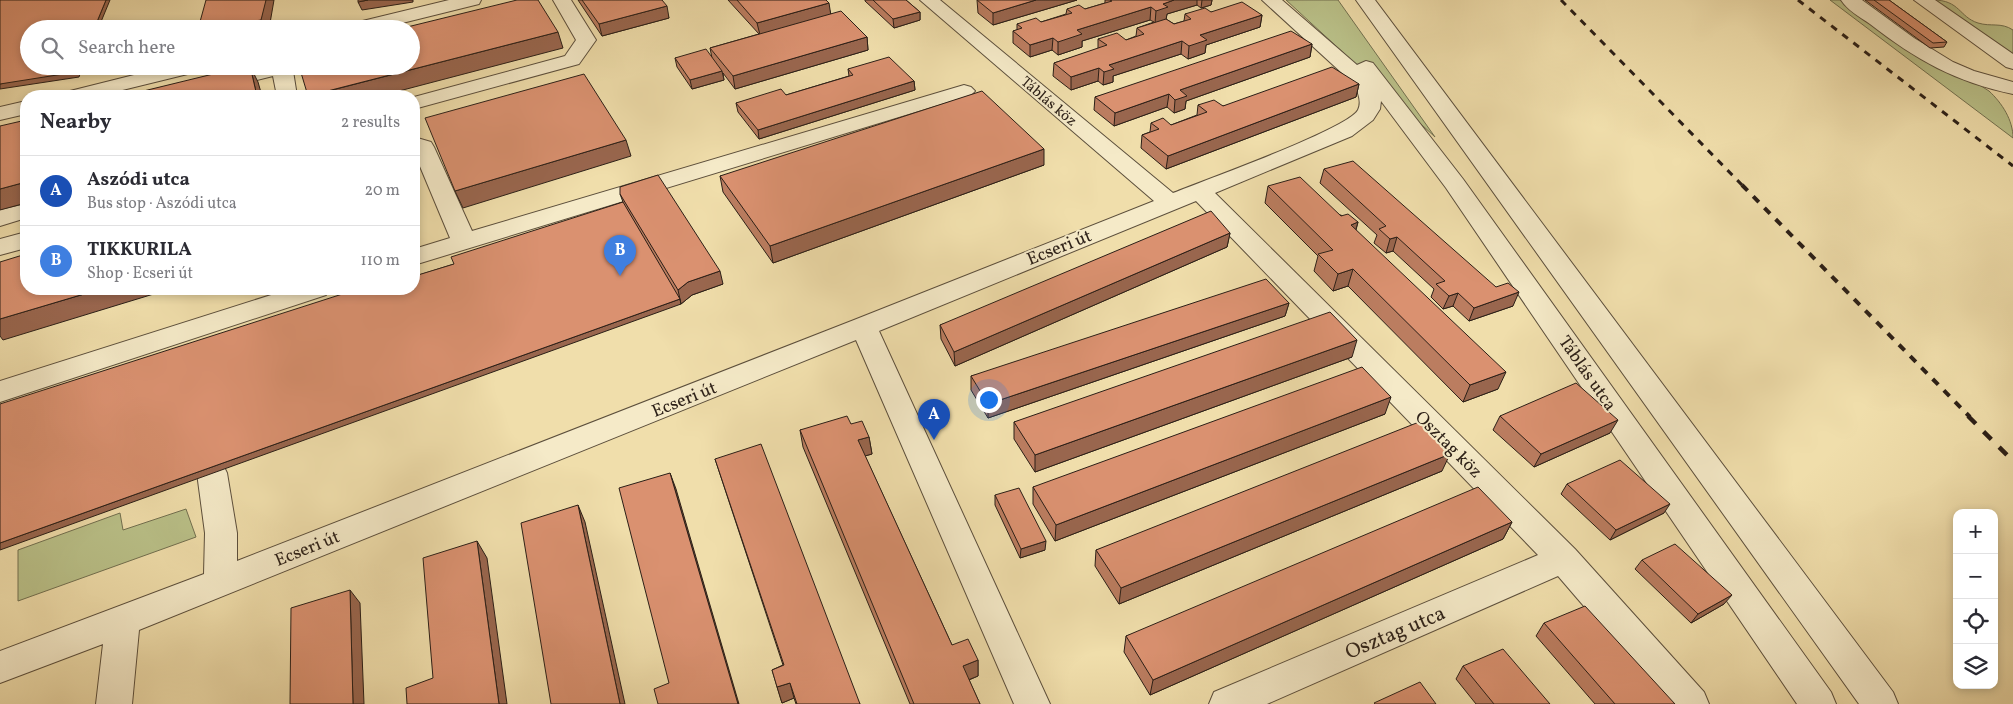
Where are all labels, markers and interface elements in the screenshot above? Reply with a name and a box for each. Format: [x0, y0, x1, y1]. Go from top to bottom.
search box [20, 20, 420, 75]
icon: search [38, 34, 66, 62]
text: Search here [78, 35, 175, 61]
street label: Táblás köz [1015, 72, 1081, 132]
text: Nearby [40, 108, 111, 137]
text: 2 results [341, 112, 400, 134]
text: Aszódi utca [87, 167, 190, 193]
text: A [50, 180, 62, 202]
text: 20 m [365, 180, 400, 202]
text: Bus stop · Aszódi utca [87, 193, 237, 215]
street label: Ecseri út [1023, 224, 1096, 273]
pin: B [604, 235, 636, 276]
text: TIKKURILA [87, 237, 192, 263]
text: B [51, 250, 61, 272]
text: 110 m [361, 250, 400, 272]
text: Shop · Ecseri út [87, 263, 193, 285]
street label: Táblás utca [1552, 331, 1622, 416]
street label: Ecseri út [648, 376, 721, 425]
your location [976, 387, 1002, 413]
pin: A [918, 399, 950, 440]
street label: Osztag köz [1409, 406, 1487, 484]
map controls [1953, 509, 1998, 689]
button: + [1953, 509, 1998, 554]
street label: Ecseri út [271, 525, 344, 574]
button: − [1953, 554, 1998, 599]
street label: Osztag utca [1341, 599, 1450, 668]
button: locate [1953, 599, 1998, 644]
button: layers [1953, 644, 1998, 689]

